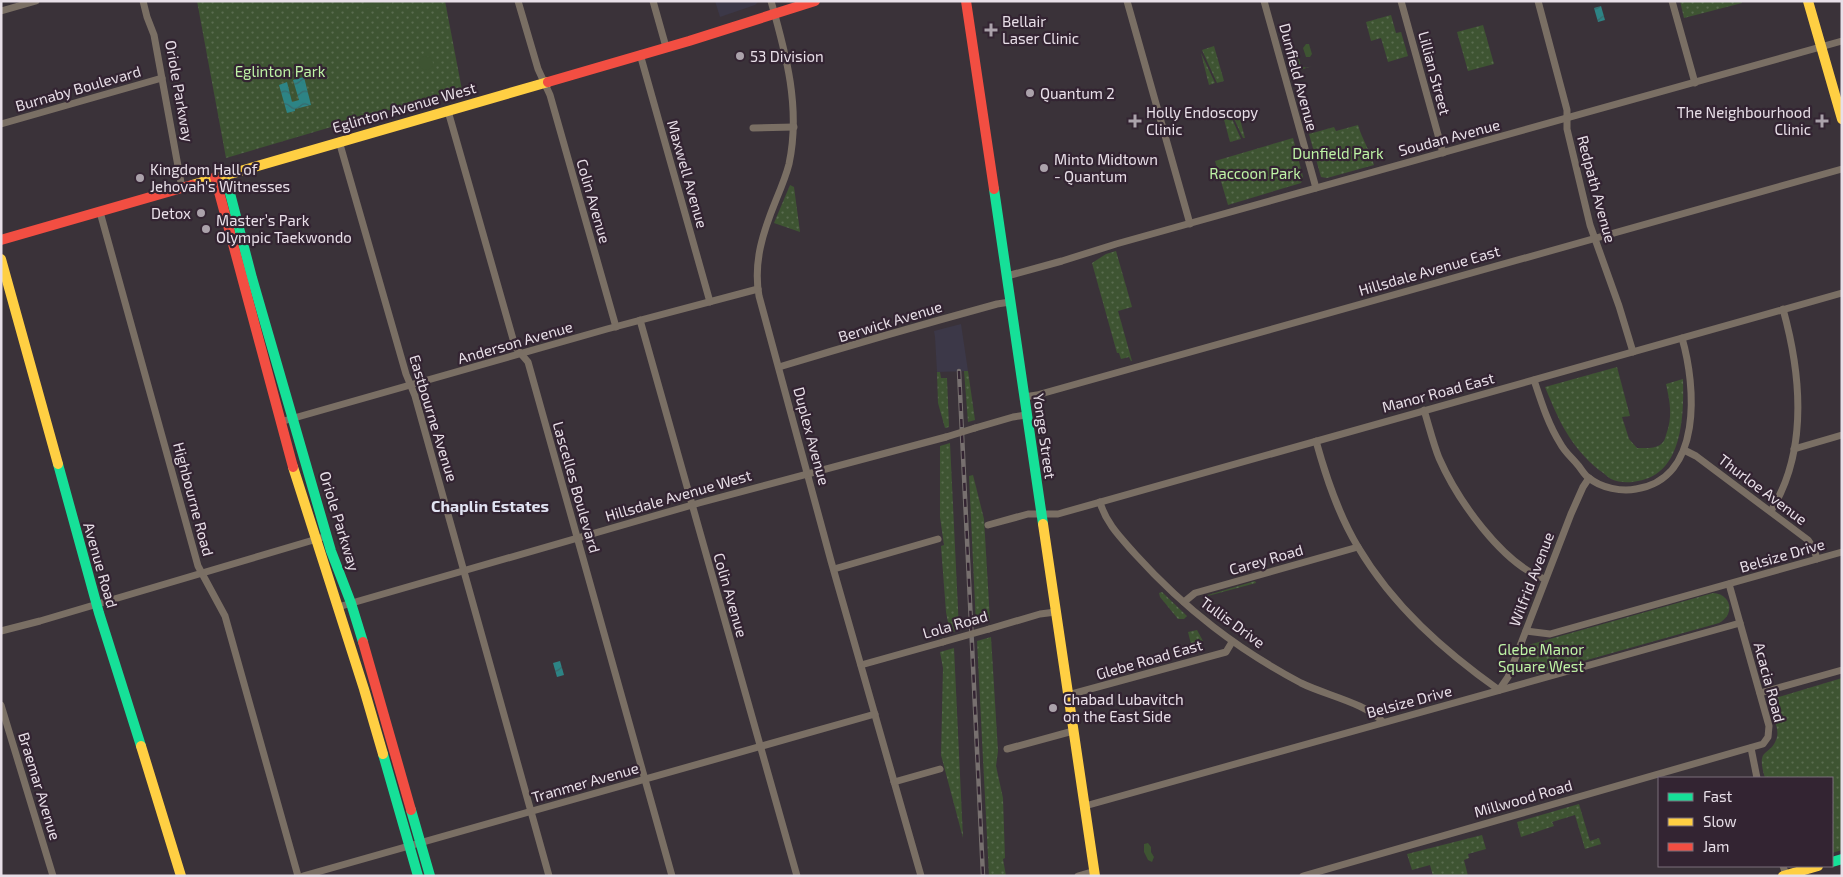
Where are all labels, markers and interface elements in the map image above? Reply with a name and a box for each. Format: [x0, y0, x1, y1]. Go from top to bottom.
place label: Bellair Laser Clinic [1002, 12, 1079, 47]
street label: Dunfield Avenue [1276, 21, 1322, 133]
marker: Bellair Laser Clinic [984, 23, 998, 37]
street label: Lillian Street [1415, 29, 1455, 117]
street label: Oriole Parkway [162, 39, 198, 143]
place label: 53 Division [750, 47, 824, 65]
marker: 53 Division [734, 50, 746, 62]
street label: Burnaby Boulevard [13, 61, 143, 115]
park label: Eglinton Park [235, 62, 326, 80]
street label: Eglinton Avenue West [330, 78, 478, 136]
place label: Quantum 2 [1040, 84, 1115, 103]
marker: Quantum 2 [1024, 87, 1036, 99]
place label: Holly Endoscopy Clinic [1146, 103, 1258, 138]
place label: The Neighbourhood Clinic [1677, 103, 1811, 138]
marker: Holly Endoscopy Clinic [1128, 114, 1142, 128]
marker: The Neighbourhood Clinic [1815, 114, 1829, 128]
street label: Soudan Avenue [1396, 115, 1502, 159]
street label: Maxwell Avenue [664, 118, 712, 230]
street label: Redpath Avenue [1574, 133, 1620, 245]
park label: Dunfield Park [1292, 144, 1384, 162]
place label: Minto Midtown - Quantum [1054, 150, 1158, 186]
street label: Colin Avenue [573, 157, 615, 245]
place label: Kingdom Hall of Jehovah's Witnesses [150, 160, 290, 195]
marker: Minto Midtown - Quantum [1038, 162, 1050, 174]
park label: Raccoon Park [1209, 164, 1301, 182]
marker: Kingdom Hall of Jehovah's Witnesses [134, 172, 146, 184]
place label: Detox [151, 204, 191, 222]
marker: Detox [195, 207, 207, 219]
place label: Master’s Park Olympic Taekwondo [216, 211, 352, 246]
marker: Master’s Park Olympic Taekwondo [200, 223, 212, 235]
street label: Hillsdale Avenue East [1356, 241, 1502, 299]
street label: Berwick Avenue [836, 297, 944, 345]
street label: Anderson Avenue [455, 317, 575, 367]
street label: Eastbourne Avenue [406, 352, 462, 484]
street label: Manor Road East [1380, 368, 1496, 416]
street label: Duplex Avenue [790, 385, 834, 487]
street label: Yonge Street [1030, 392, 1060, 480]
street label: Lascelles Boulevard [550, 419, 604, 555]
street label: Highbourne Road [170, 440, 218, 558]
street label: Thurloe Avenue [1715, 450, 1811, 528]
street label: Hillsdale Avenue West [603, 465, 753, 525]
street label: Oriole Parkway [316, 469, 364, 573]
district label: Chaplin Estates [431, 496, 549, 515]
street label: Avenue Road [80, 520, 122, 610]
street label: Wilfrid Avenue [1505, 529, 1557, 629]
street label: Belsize Drive [1737, 534, 1827, 576]
street label: Carey Road [1227, 540, 1305, 578]
street label: Colin Avenue [710, 551, 752, 639]
street label: Tullis Drive [1197, 593, 1269, 651]
street label: Lola Road [920, 606, 990, 642]
street label: Glebe Road East [1094, 635, 1204, 683]
park label: Glebe Manor Square West [1498, 640, 1584, 675]
street label: Acacia Road [1751, 640, 1789, 724]
street label: Belsize Drive [1364, 681, 1454, 721]
place label: Chabad Lubavitch on the East Side [1063, 690, 1184, 725]
marker: Chabad Lubavitch on the East Side [1047, 702, 1059, 714]
street label: Braemar Avenue [15, 730, 65, 842]
street label: Tranmer Avenue [529, 758, 641, 806]
street label: Millwood Road [1472, 775, 1574, 821]
legend [1658, 777, 1833, 867]
text: Fast [1703, 787, 1733, 805]
text: Slow [1703, 812, 1737, 830]
text: Jam [1703, 837, 1729, 855]

